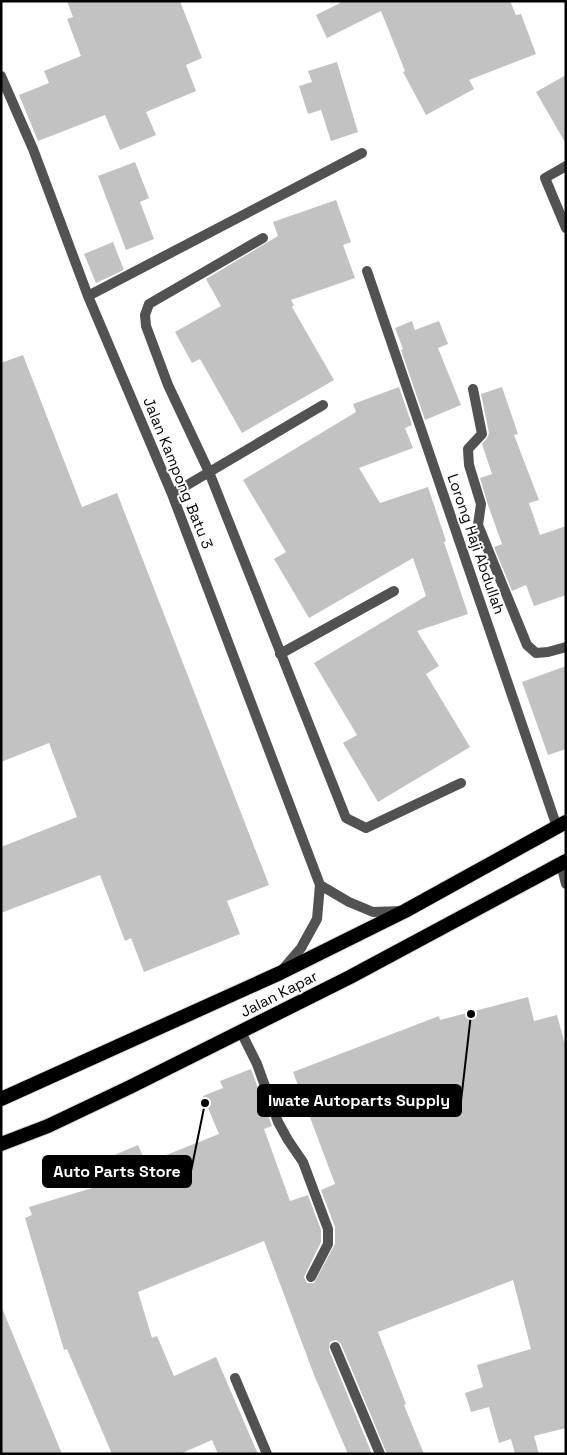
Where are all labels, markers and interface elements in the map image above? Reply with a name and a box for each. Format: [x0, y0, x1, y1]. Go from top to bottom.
street label: Jalan Kampong Batu 3 [139, 394, 218, 551]
street label: Lorong Haji Abdullah [444, 471, 509, 617]
street label: Jalan Kapar [237, 966, 321, 1021]
callout: Iwate Autoparts Supply [258, 1085, 461, 1116]
text: Iwate Autoparts Supply [268, 1090, 450, 1111]
callout: Auto Parts Store [43, 1156, 191, 1187]
text: Auto Parts Store [53, 1161, 181, 1182]

